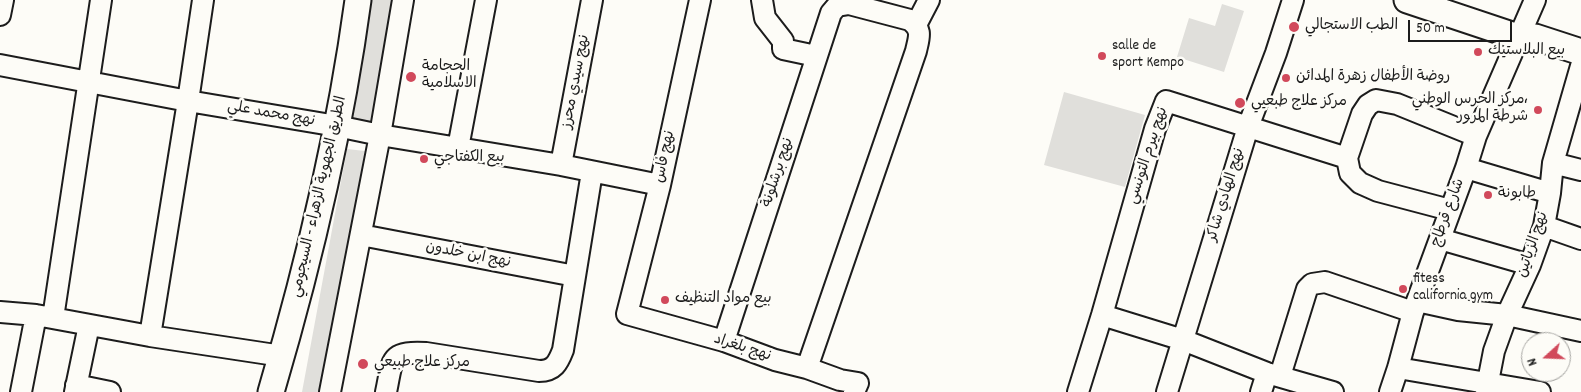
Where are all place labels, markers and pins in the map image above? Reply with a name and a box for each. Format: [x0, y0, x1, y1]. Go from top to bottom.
place label: الطب الاستجالي [1305, 18, 1398, 36]
marker: الطب الاستجالي [1287, 20, 1301, 34]
place label: salle de sport Kempo [1112, 38, 1184, 73]
place label: بيع البلاستيك [1488, 43, 1565, 61]
marker: بيع البلاستيك [1472, 46, 1484, 58]
marker: salle de sport Kempo [1096, 50, 1108, 62]
place label: الحجامة الاسلامية [422, 59, 477, 94]
place label: روضة الأطفال زهرة المدائن [1296, 69, 1450, 87]
marker: الحجامة الاسلامية [404, 70, 418, 84]
marker: روضة الأطفال زهرة المدائن [1280, 72, 1292, 84]
place label: مركز الحرس الوطني، شرطة المرور [1412, 92, 1528, 127]
place label: مركز علاج طبعيي [1251, 94, 1347, 112]
marker: مركز علاج طبعيي [1233, 96, 1247, 110]
marker: مركز الحرس الوطني، شرطة المرور [1532, 104, 1544, 116]
place label: بيع الكفتاجي [434, 150, 504, 168]
marker: بيع الكفتاجي [418, 153, 430, 165]
place label: طابونة [1498, 186, 1536, 204]
marker: طابونة [1482, 189, 1494, 201]
place label: fitess california gym [1413, 271, 1493, 306]
marker: fitess california gym [1397, 283, 1409, 295]
place label: بيع مواد التنظيف [675, 291, 772, 309]
marker: بيع مواد التنظيف [659, 294, 671, 306]
place label: مركز علاج طبيعي [374, 355, 470, 373]
marker: مركز علاج طبيعي [356, 357, 370, 371]

